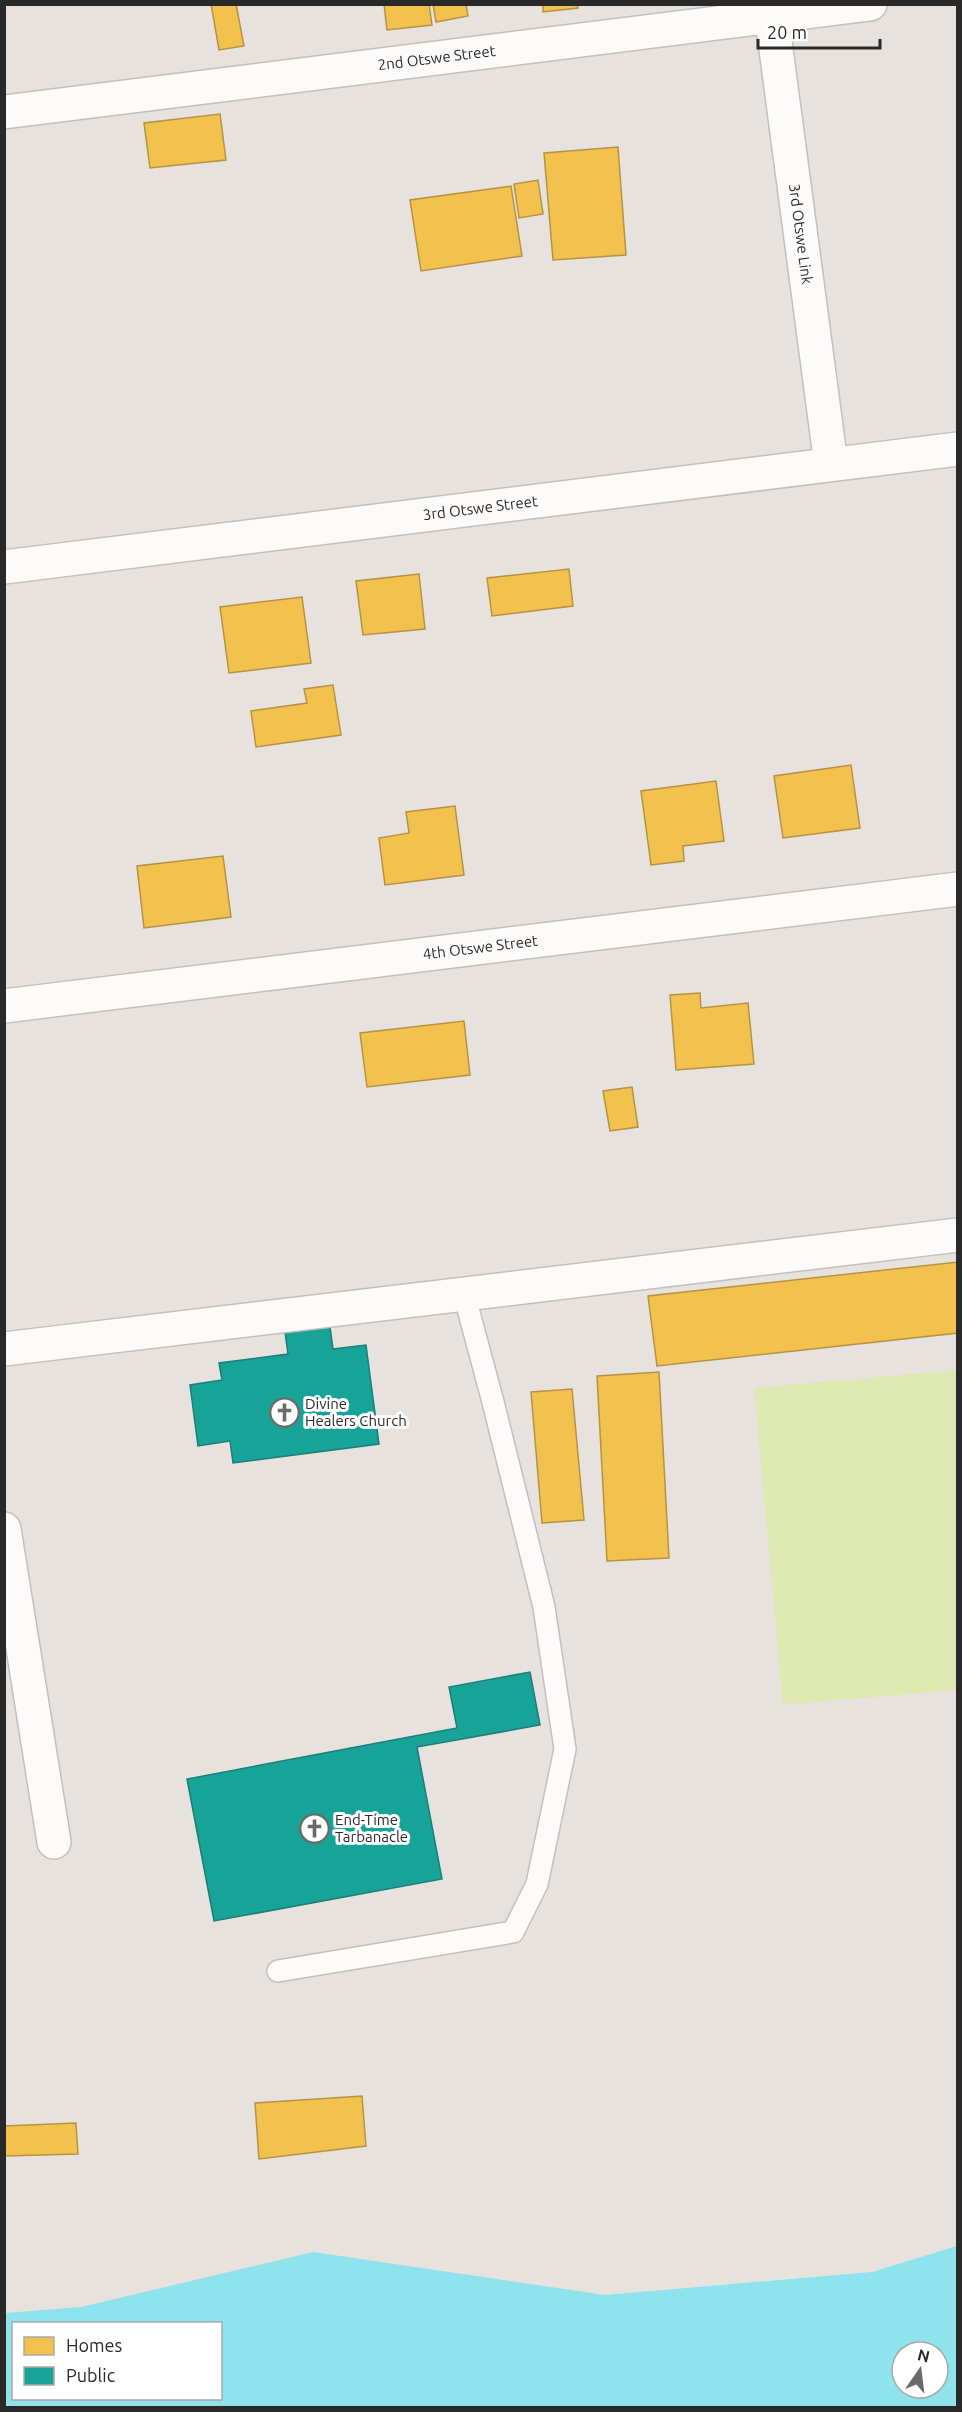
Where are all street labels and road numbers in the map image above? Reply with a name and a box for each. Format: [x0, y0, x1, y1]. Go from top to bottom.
street label: 2nd Otswe Street [377, 42, 497, 73]
street label: 3rd Otswe Link [786, 183, 816, 286]
street label: 3rd Otswe Street [422, 492, 539, 523]
street label: 4th Otswe Street [422, 932, 539, 963]

